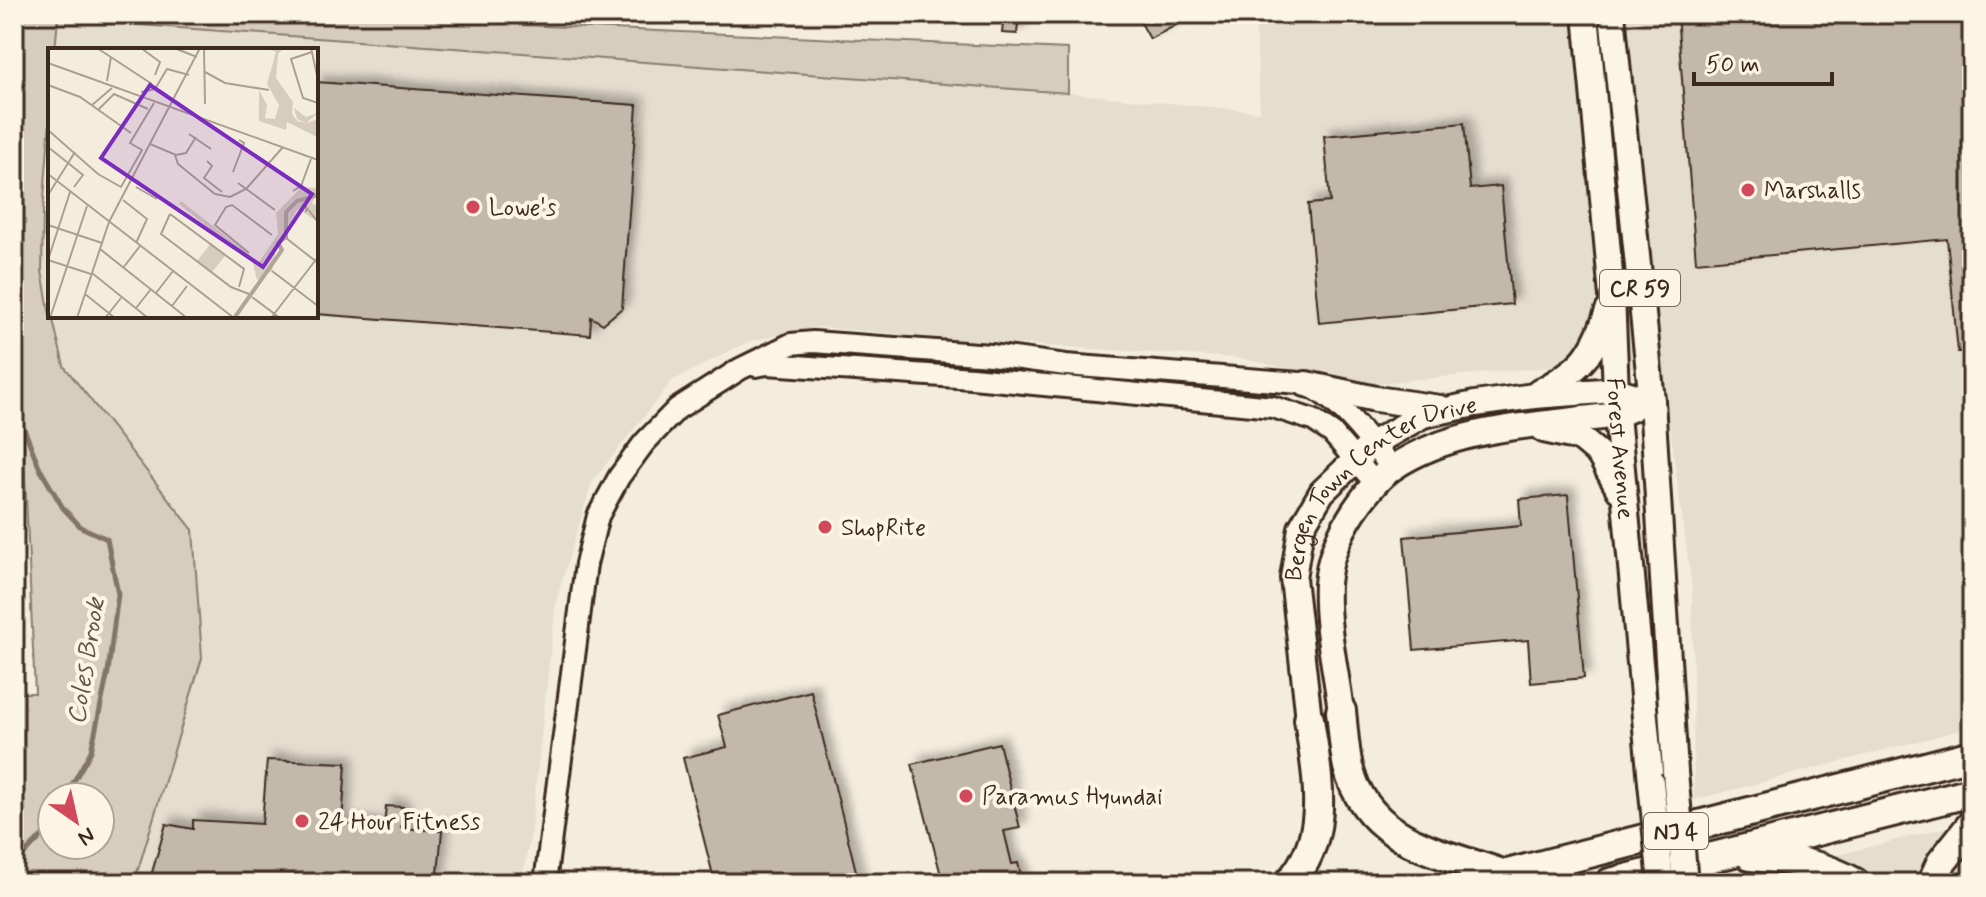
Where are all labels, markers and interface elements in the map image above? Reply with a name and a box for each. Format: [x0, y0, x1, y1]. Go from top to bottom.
scale bar [1694, 36, 1832, 86]
inset map [48, 48, 318, 318]
text: 50 m [1706, 50, 1760, 81]
place label: Marshalls [1764, 176, 1861, 207]
marker: Marshalls [1739, 181, 1757, 199]
place label: Lowe's [489, 193, 557, 224]
marker: Lowe's [464, 198, 482, 216]
road number: CR 59 [1600, 270, 1680, 306]
street label: Forest Avenue [1598, 377, 1641, 521]
street label: Bergen Town Center Drive [1279, 390, 1480, 583]
place label: ShopRite [841, 513, 926, 544]
marker: ShopRite [816, 518, 834, 536]
water label: Coles Brook [60, 594, 114, 727]
north arrow [36, 781, 116, 861]
place label: Paramus Hyundai [982, 782, 1163, 813]
marker: Paramus Hyundai [957, 787, 975, 805]
place label: 24 Hour Fitness [318, 807, 481, 838]
marker: 24 Hour Fitness [293, 812, 311, 830]
road number: NJ 4 [1644, 813, 1708, 849]
text: N [72, 820, 100, 852]

